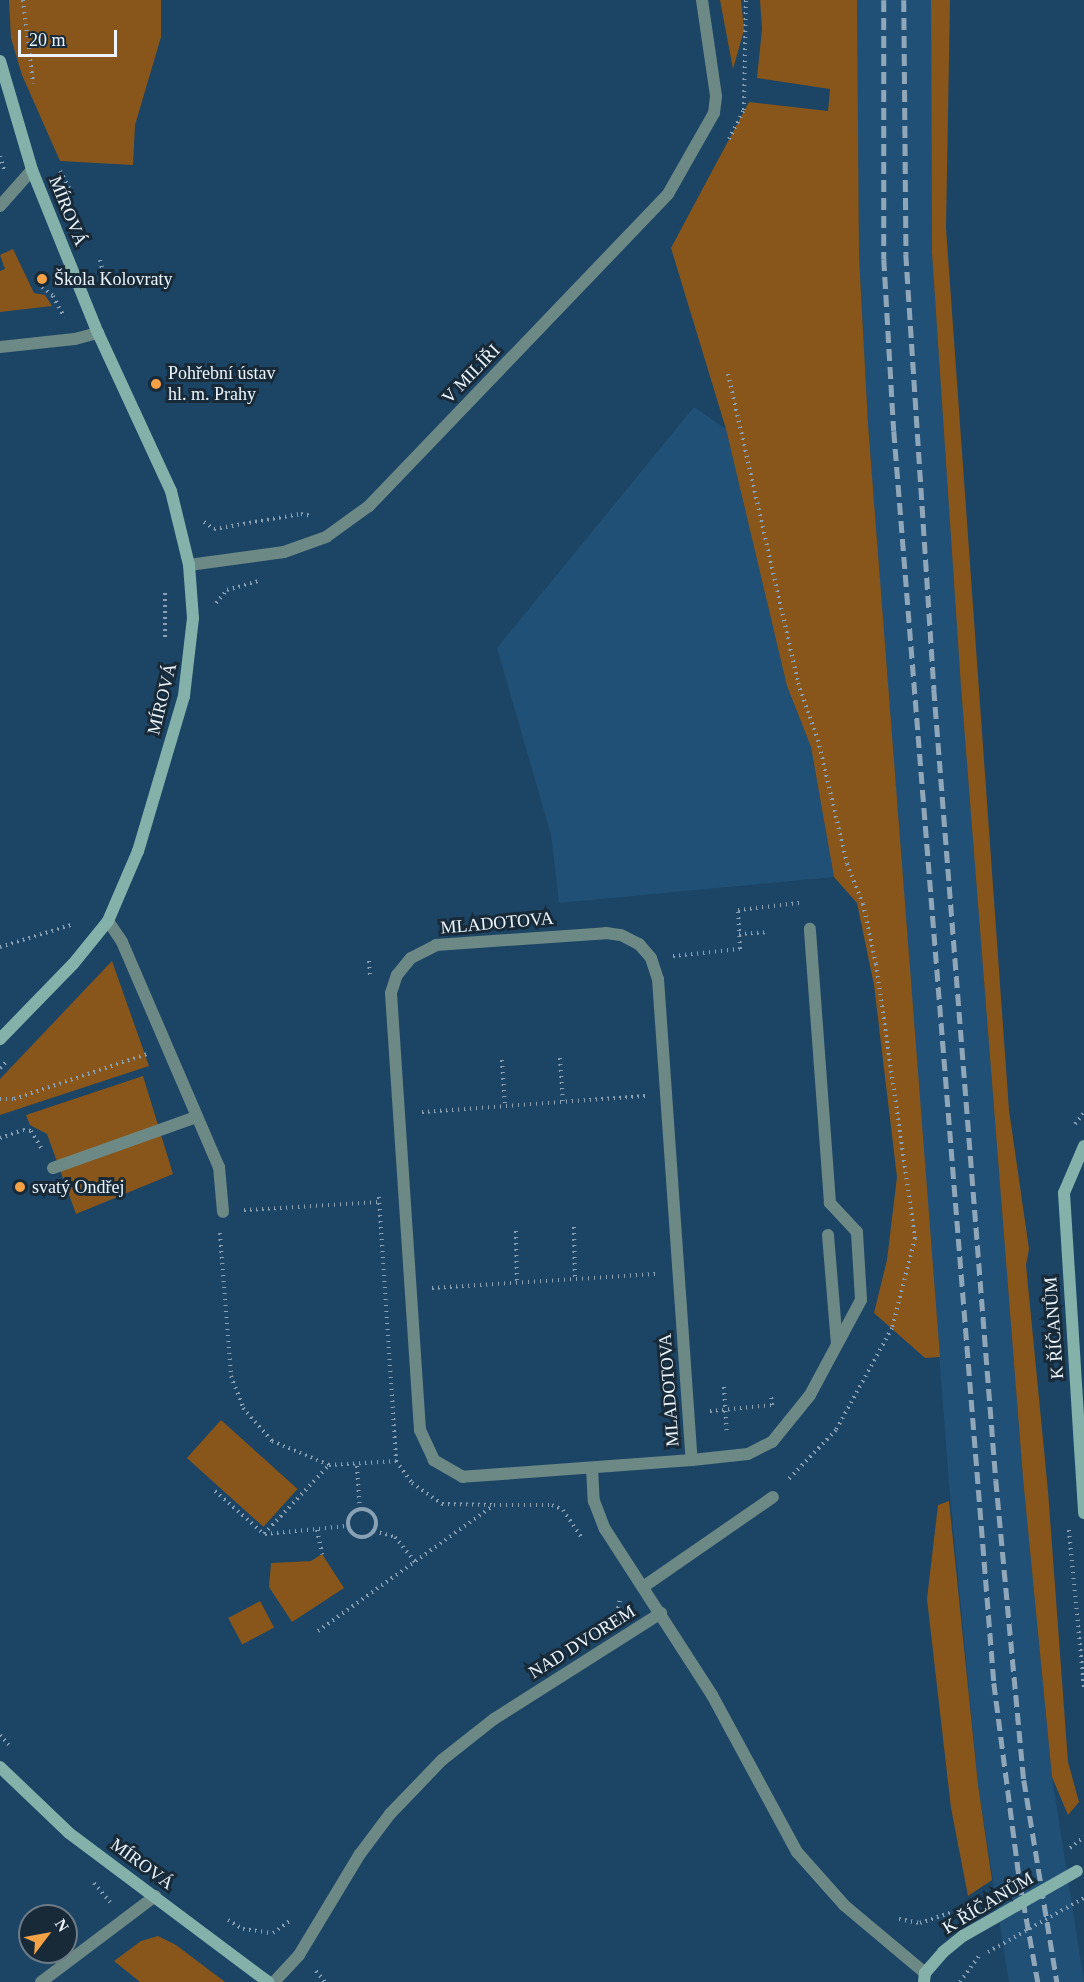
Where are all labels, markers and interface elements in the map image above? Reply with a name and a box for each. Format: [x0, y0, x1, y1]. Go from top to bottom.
scale bar [21, 18, 120, 56]
text: 20 m [29, 30, 66, 50]
street label: MÍROVÁ [44, 173, 92, 249]
place label: Škola Kolovraty [54, 268, 172, 290]
marker: Škola Kolovraty [35, 272, 49, 286]
street label: V MILÍŘI [437, 340, 505, 408]
place label: Pohřební ústav hl. m. Prahy [168, 363, 275, 406]
marker: Pohřební ústav hl. m. Prahy [149, 377, 163, 391]
street label: MÍROVÁ [143, 661, 181, 737]
street label: MLADOTOVA [440, 907, 554, 939]
place label: svatý Ondřej [32, 1176, 124, 1198]
marker: svatý Ondřej [13, 1180, 27, 1194]
street label: K ŘÍČANŮM [1040, 1276, 1068, 1380]
street label: MLADOTOVA [654, 1333, 684, 1447]
street label: NAD DVOREM [525, 1601, 639, 1683]
street label: MÍROVÁ [106, 1834, 178, 1894]
street label: K ŘÍČANŮM [939, 1867, 1037, 1939]
north arrow [18, 1904, 78, 1964]
text: N [52, 1916, 72, 1935]

